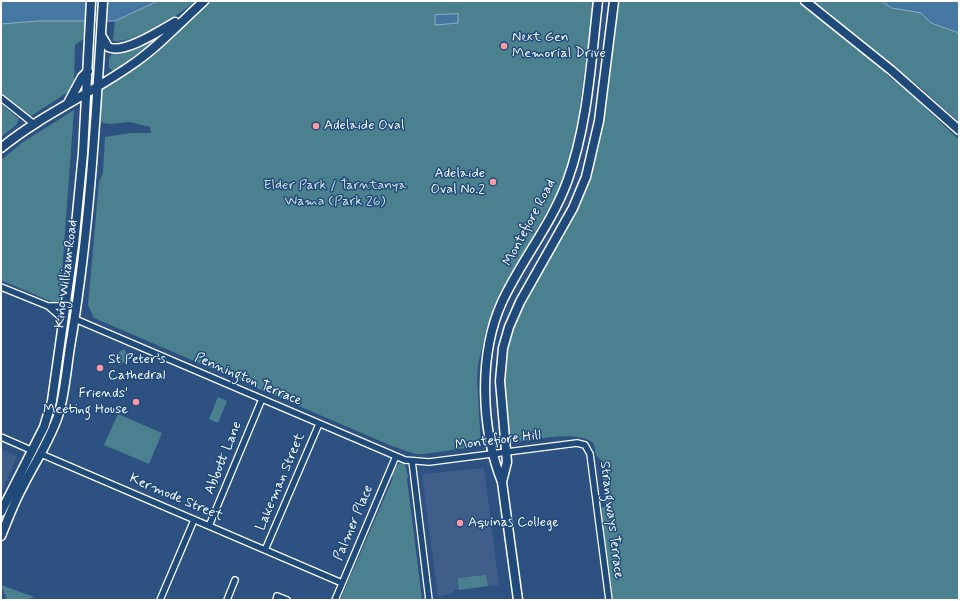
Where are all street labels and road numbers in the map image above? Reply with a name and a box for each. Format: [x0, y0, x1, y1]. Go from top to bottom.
street label: Montefiore Road [500, 177, 560, 269]
street label: King William Road [52, 219, 82, 329]
street label: Pennington Terrace [192, 350, 304, 410]
street label: Abbott Lane [202, 419, 246, 497]
street label: Montefiore Hill [454, 427, 542, 455]
street label: Lakeman Street [253, 431, 309, 533]
street label: Strangways Terrace [595, 460, 627, 580]
street label: Kermode Street [127, 471, 225, 525]
street label: Palmer Place [331, 483, 377, 563]

